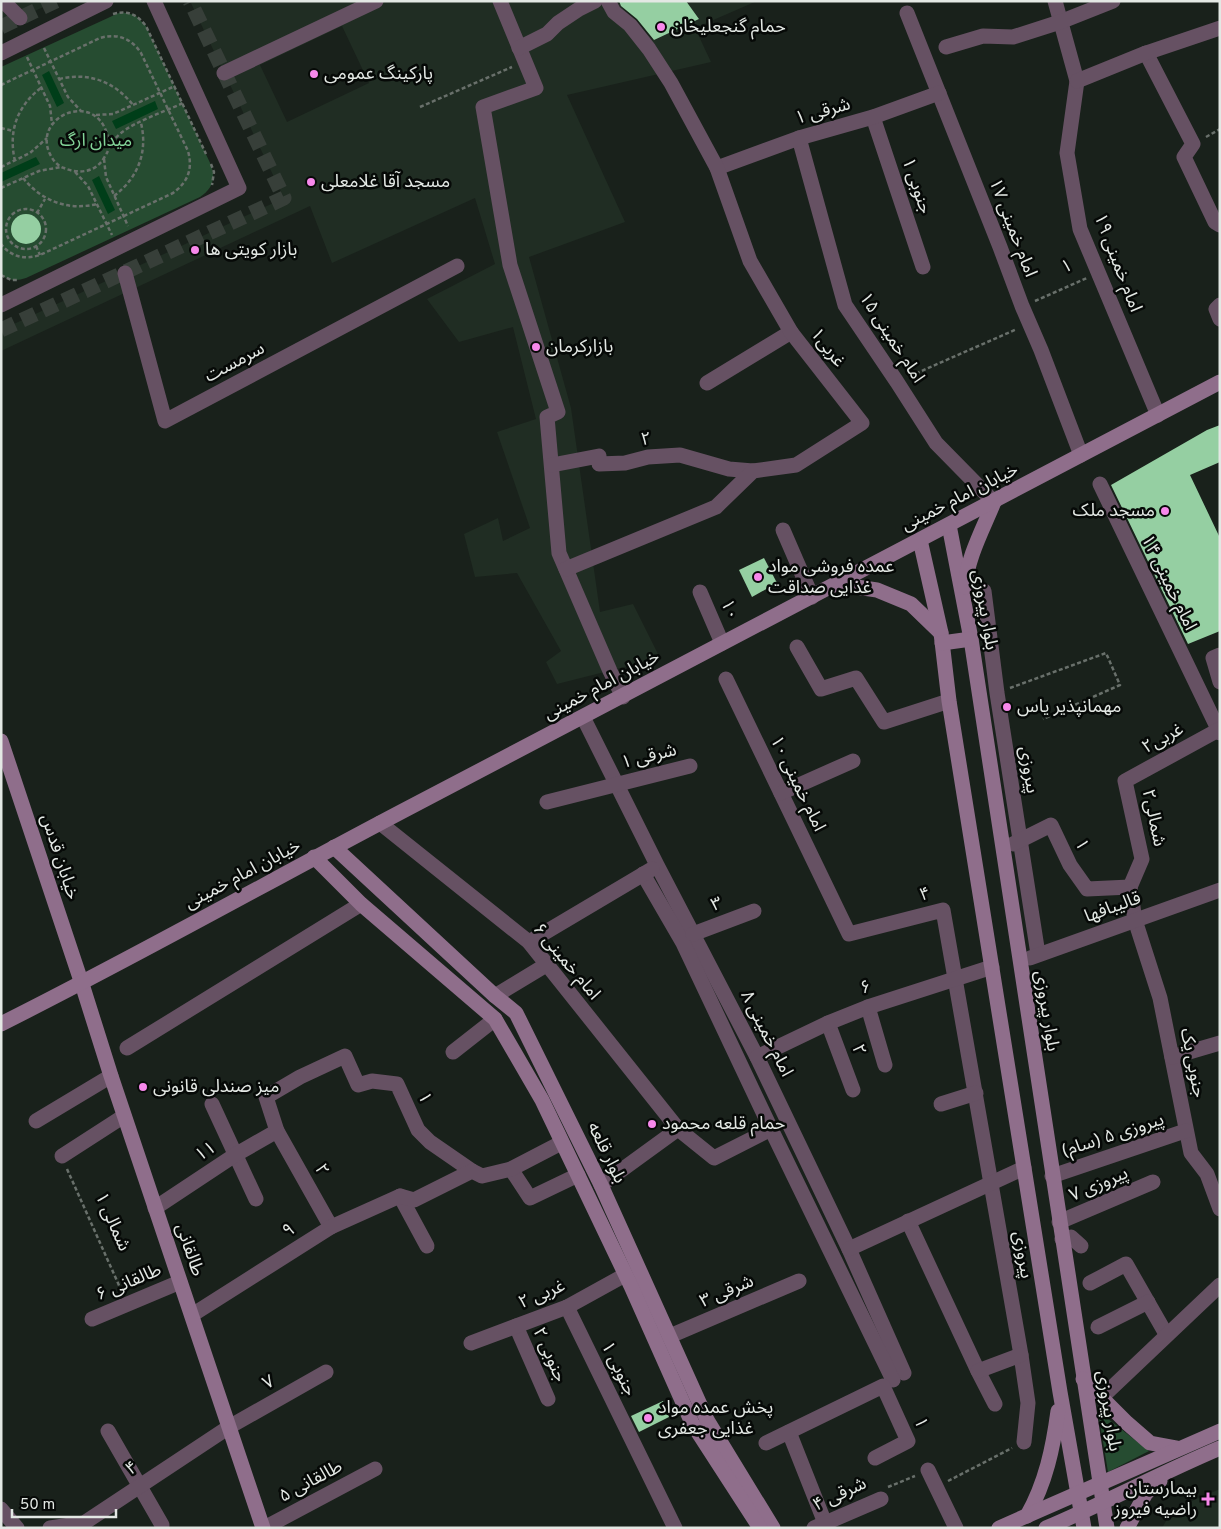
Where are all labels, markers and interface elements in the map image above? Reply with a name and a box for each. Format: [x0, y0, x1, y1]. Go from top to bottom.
place label: حمام گنجعلیخان [671, 16, 786, 40]
marker: حمام گنجعلیخان [655, 21, 667, 33]
place label: پارکینگ عمومی [324, 63, 433, 86]
marker: پارکینگ عمومی [308, 68, 320, 80]
street label: ۱ شرقی [793, 93, 853, 131]
park label: میدان ارگ [60, 130, 132, 153]
street label: ۱ جنوبی [896, 155, 936, 217]
place label: مسجد آقا غلامعلی [321, 171, 450, 194]
street label: امام خمینی ۱۷ [982, 175, 1041, 281]
marker: مسجد آقا غلامعلی [305, 176, 317, 188]
street label: امام خمینی ۱۹ [1087, 210, 1146, 316]
place label: بازار کویتی ها [205, 239, 297, 262]
marker: بازار کویتی ها [189, 244, 201, 256]
street label: ۱ [1058, 254, 1076, 280]
street label: امام خمینی ۱۵ [852, 288, 929, 388]
street label: غربی۱ [804, 324, 850, 372]
place label: بازارکرمان [546, 336, 613, 359]
street label: سرمست [201, 338, 269, 388]
marker: بازارکرمان [530, 341, 542, 353]
street label: ۲ [639, 428, 653, 452]
street label: خیابان امام خمینی [898, 459, 1023, 538]
place label: مسجد ملک [1073, 500, 1155, 523]
marker: مسجد ملک [1159, 505, 1171, 517]
street label: امام خمینی ۱۴ [1134, 531, 1201, 635]
place label: عمده فروشی مواد غذایی صداقت [768, 556, 894, 600]
street label: بلوار پیروزی [966, 568, 1002, 652]
marker: عمده فروشی مواد غذایی صداقت [752, 571, 764, 583]
street label: ۱۰ [714, 596, 744, 624]
street label: خیابان امام خمینی [540, 646, 664, 727]
place label: مهمانپذیر یاس [1017, 696, 1121, 719]
marker: مهمانپذیر یاس [1001, 701, 1013, 713]
street label: غربی۲ [1138, 718, 1188, 760]
street label: امام خمینی ۱۰ [763, 732, 830, 836]
street label: ۱ شرقی [619, 739, 679, 775]
street label: پیروزی [1013, 745, 1043, 795]
street label: شمالی۲ [1136, 787, 1170, 849]
street label: خیابان قدس [34, 811, 84, 903]
street label: خیابان امام خمینی [181, 835, 305, 916]
street label: ۱ [1068, 835, 1094, 855]
street label: ۴ [917, 883, 933, 907]
street label: قالیبافها [1082, 887, 1144, 929]
street label: ۳ [708, 892, 726, 918]
street label: امام خمینی ۶ [526, 919, 605, 1006]
street label: بلوار پیروزی [1028, 969, 1064, 1053]
street label: ۶ [857, 975, 875, 1001]
street label: امام خمینی ۸ [734, 987, 797, 1081]
street label: جنوبی یک [1174, 1026, 1210, 1100]
street label: ۲ [845, 1041, 871, 1059]
place label: میز صندلی قانونی [153, 1076, 279, 1099]
marker: میز صندلی قانونی [137, 1081, 149, 1093]
street label: ۱ [411, 1089, 437, 1107]
street label: پیروزی ۵ (سام) [1059, 1109, 1168, 1164]
place label: حمام قلعه محمود [662, 1113, 785, 1137]
marker: حمام قلعه محمود [646, 1118, 658, 1130]
street label: بلوار قلعه [581, 1119, 631, 1187]
street label: ۱۱ [191, 1137, 221, 1167]
street label: ۲ [308, 1160, 334, 1180]
street label: پیروزی ۷ [1066, 1162, 1132, 1208]
street label: ۱ شمالی [89, 1189, 135, 1255]
street label: ۹ [279, 1219, 299, 1243]
street label: طالقانی [169, 1221, 209, 1279]
street label: پیروزی [1007, 1230, 1037, 1280]
street label: طالقانی ۶ [93, 1259, 165, 1307]
street label: ۳ شرقی [696, 1270, 758, 1314]
street label: ۲ غربی [515, 1275, 569, 1315]
street label: ۲ جنوبی [527, 1324, 571, 1386]
street label: ۱ جنوبی [595, 1338, 641, 1400]
street label: بلوار پیروزی [1090, 1369, 1126, 1453]
street label: ۷ [259, 1370, 279, 1396]
place label: پخش عمده مواد غذایی جعفری [658, 1397, 773, 1441]
marker: پخش عمده مواد غذایی جعفری [642, 1412, 654, 1424]
street label: ۱ [907, 1414, 933, 1432]
street label: طالقانی ۵ [275, 1456, 347, 1508]
street label: ۴ [121, 1457, 143, 1481]
street label: شرقی ۴ [810, 1473, 870, 1517]
place label: بیمارستان راضیه فیروز [1113, 1478, 1197, 1522]
scale bar [12, 1486, 116, 1518]
marker: بیمارستان راضیه فیروز [1201, 1492, 1215, 1506]
text: 50 m [20, 1496, 55, 1515]

